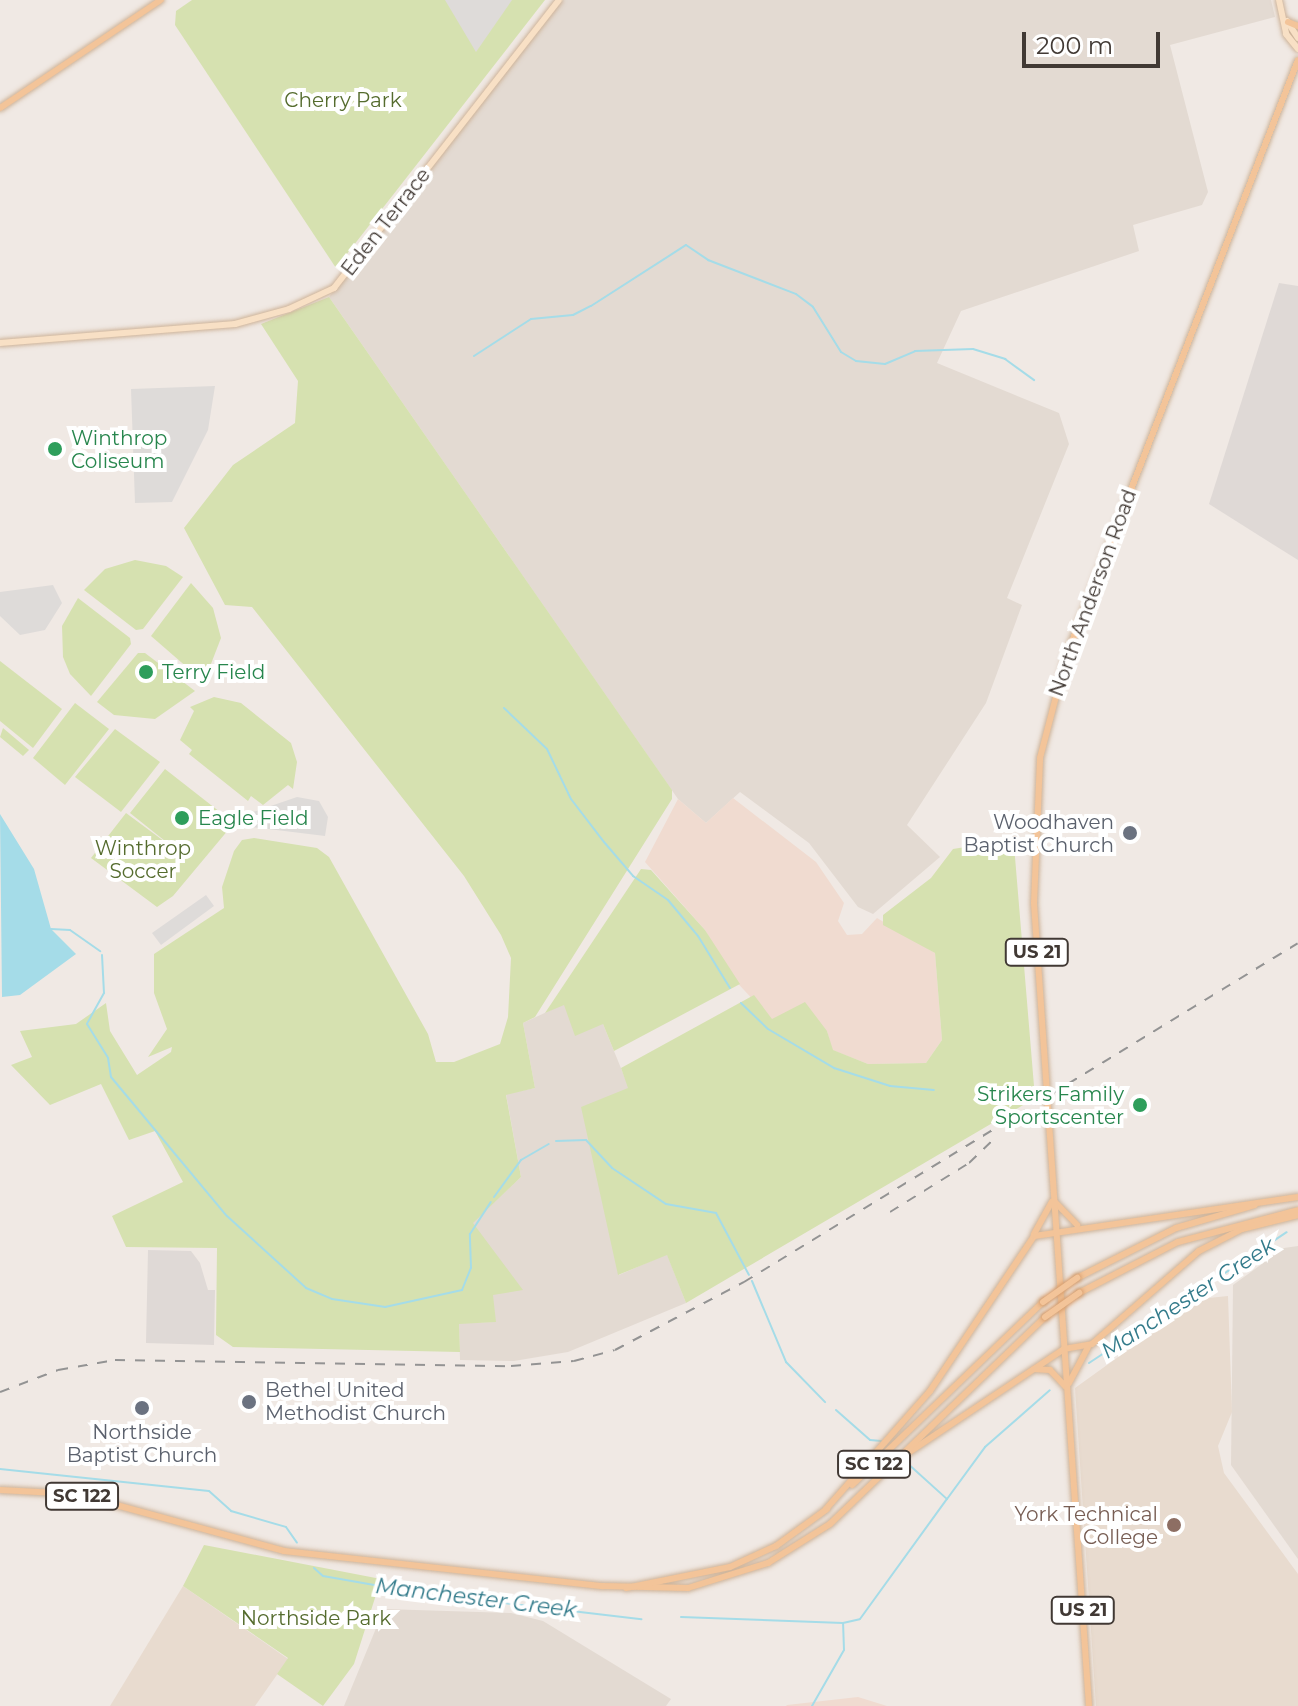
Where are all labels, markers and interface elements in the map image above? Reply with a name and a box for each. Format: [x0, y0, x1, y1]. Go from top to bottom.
scale bar [1026, 16, 1164, 66]
text: 200 m [1036, 31, 1113, 60]
park label: Cherry Park [284, 88, 402, 112]
street label: Eden Terrace [336, 163, 436, 281]
place label: Winthrop Coliseum [71, 426, 167, 473]
marker: Winthrop Coliseum [46, 440, 64, 458]
street label: North Anderson Road [1044, 486, 1142, 700]
place label: Terry Field [162, 660, 265, 684]
marker: Terry Field [137, 663, 155, 681]
place label: Eagle Field [198, 806, 308, 830]
marker: Eagle Field [173, 809, 191, 827]
place label: Woodhaven Baptist Church [963, 810, 1114, 857]
marker: Woodhaven Baptist Church [1121, 824, 1139, 842]
park label: Winthrop Soccer [95, 837, 191, 884]
road number: US 21 [1003, 938, 1071, 966]
place label: Strikers Family Sportscenter [977, 1082, 1124, 1129]
marker: Strikers Family Sportscenter [1131, 1096, 1149, 1114]
water label: Manchester Creek [1096, 1232, 1280, 1364]
place label: Bethel United Methodist Church [265, 1378, 446, 1425]
marker: Bethel United Methodist Church [240, 1393, 258, 1411]
marker: Northside Baptist Church [133, 1399, 151, 1417]
place label: Northside Baptist Church [67, 1420, 217, 1467]
road number: SC 122 [836, 1450, 912, 1478]
road number: SC 122 [44, 1482, 120, 1510]
place label: York Technical College [1014, 1502, 1158, 1549]
marker: York Technical College [1165, 1516, 1183, 1534]
water label: Manchester Creek [374, 1573, 578, 1623]
road number: US 21 [1049, 1596, 1117, 1624]
park label: Northside Park [241, 1606, 391, 1630]

